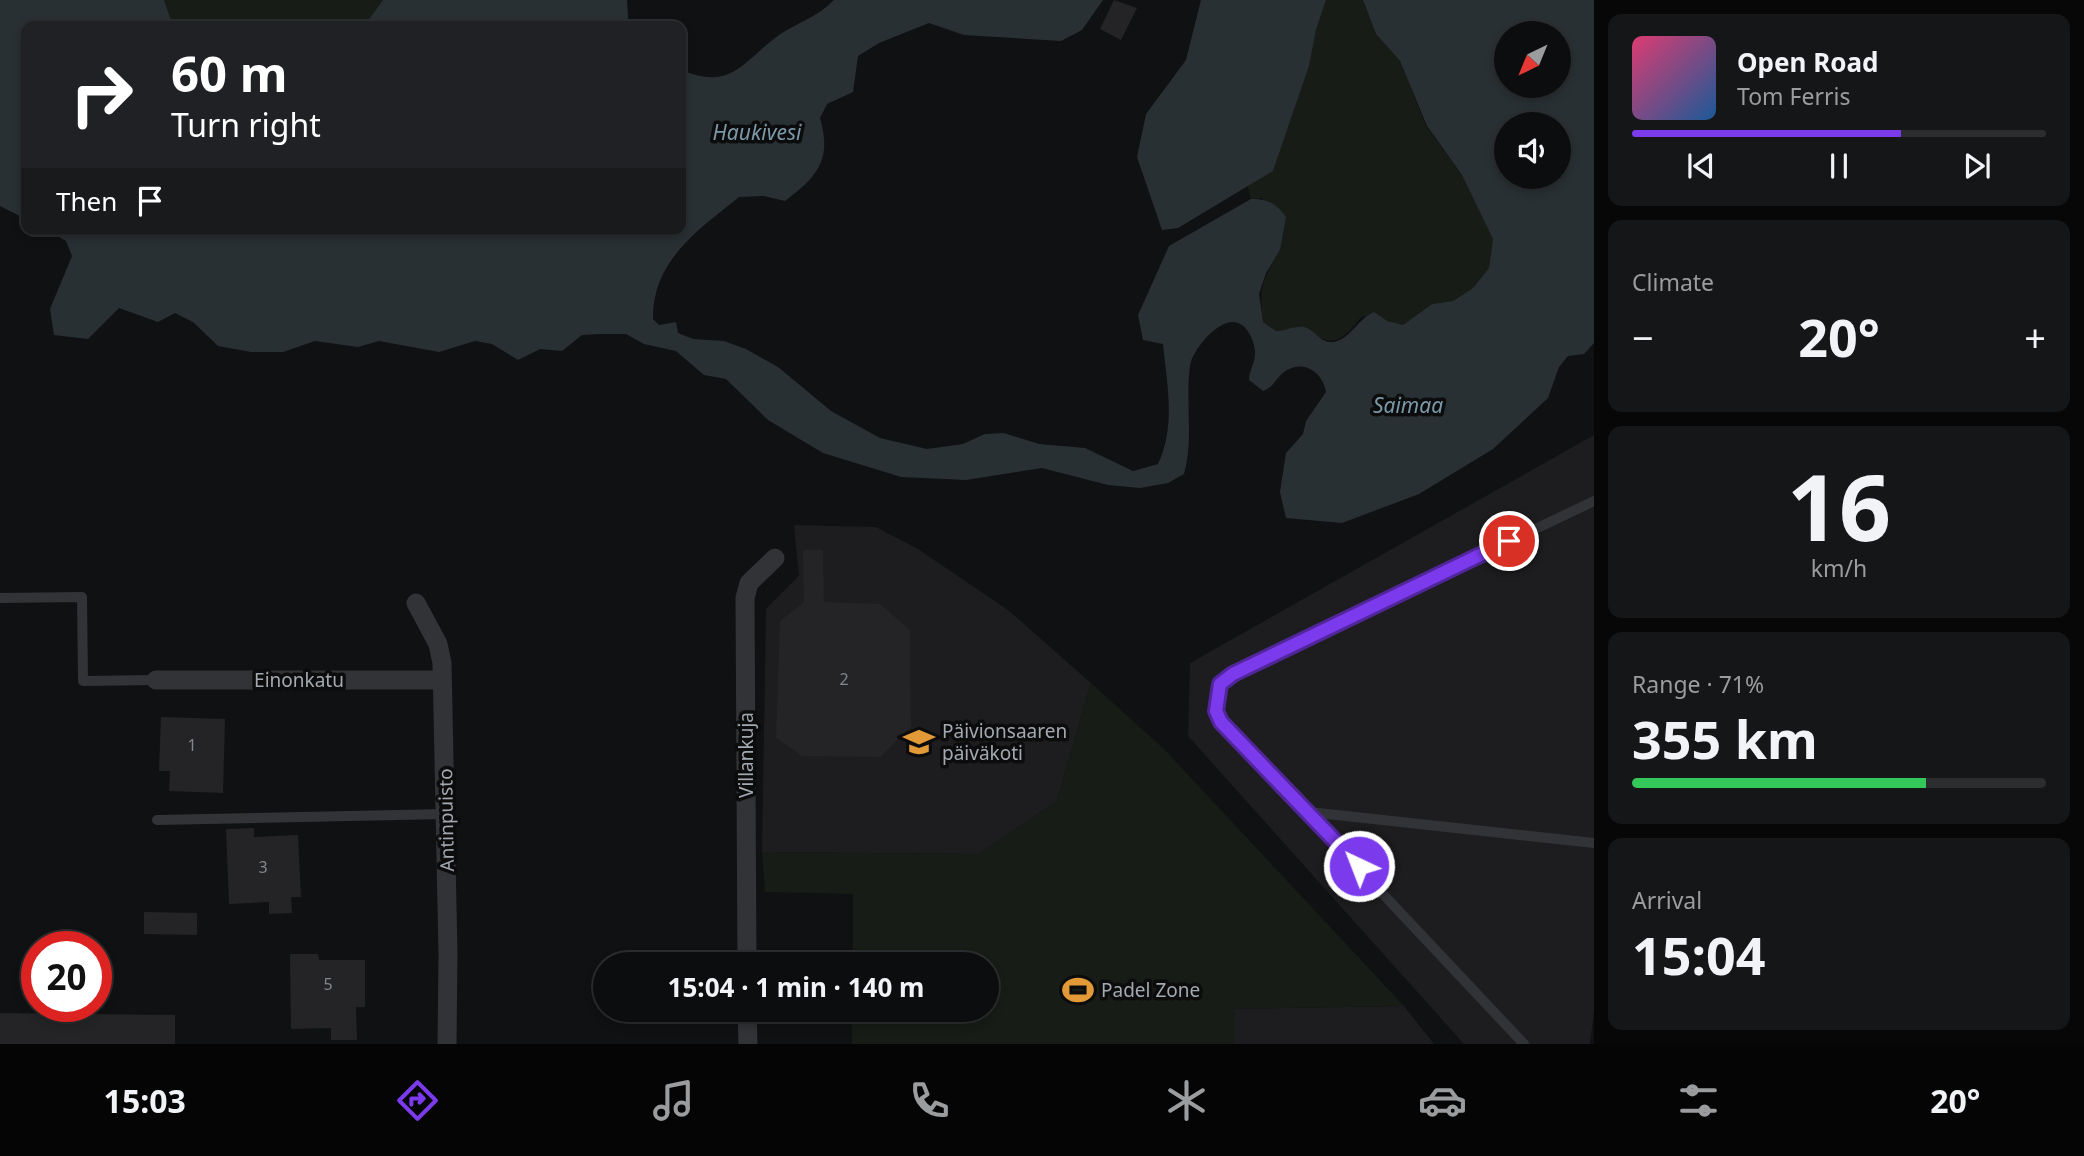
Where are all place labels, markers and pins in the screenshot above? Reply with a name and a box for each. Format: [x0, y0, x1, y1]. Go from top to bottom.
pin [1479, 511, 1539, 571]
place label: Päivionsaaren päiväkoti [942, 718, 1067, 766]
school or university icon: Päivionsaaren päiväkoti [902, 725, 936, 759]
sports icon: Padel Zone [1061, 973, 1095, 1007]
place label: Padel Zone [1101, 977, 1200, 1003]

